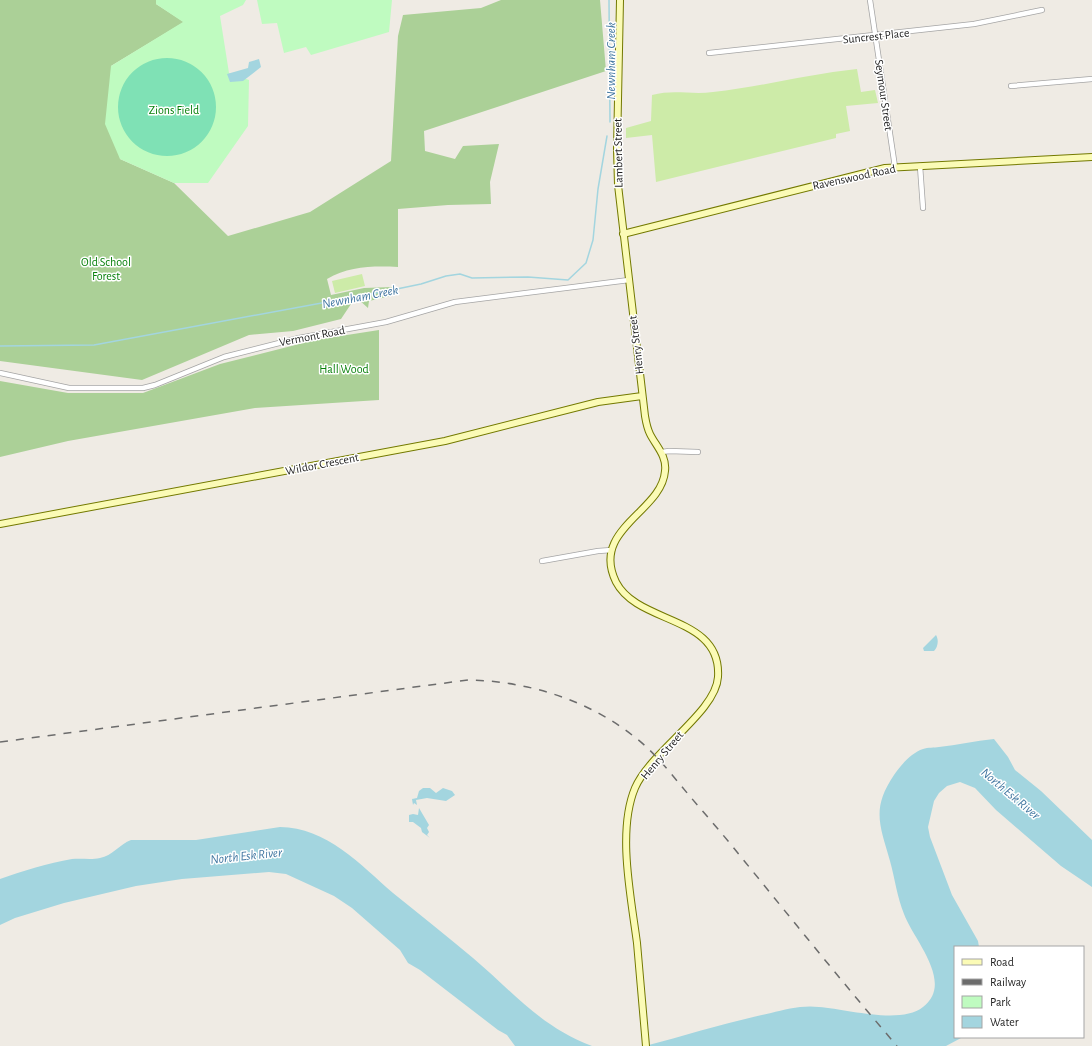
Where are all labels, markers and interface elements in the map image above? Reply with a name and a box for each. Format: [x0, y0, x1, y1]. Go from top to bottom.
water label: Newnham Creek [605, 22, 618, 100]
street label: Suncrest Place [842, 27, 910, 45]
street label: Seymour Street [872, 59, 895, 132]
park label: Zions Field [149, 104, 199, 116]
street label: Lambert Street [611, 118, 625, 188]
street label: Ravenswood Road [811, 162, 897, 192]
park label: Old School Forest [81, 256, 131, 282]
water label: Newnham Creek [321, 284, 400, 311]
street label: Henry Street [626, 315, 647, 375]
street label: Vermont Road [278, 324, 346, 348]
park label: Hall Wood [319, 363, 369, 375]
street label: Wildor Crescent [284, 451, 360, 477]
street label: Henry Street [638, 728, 686, 782]
water label: North Esk River [978, 766, 1042, 823]
water label: North Esk River [210, 846, 283, 867]
legend [954, 946, 1084, 1038]
text: Road [990, 956, 1014, 968]
text: Railway [990, 976, 1026, 989]
text: Park [990, 996, 1011, 1008]
text: Water [990, 1016, 1019, 1028]

